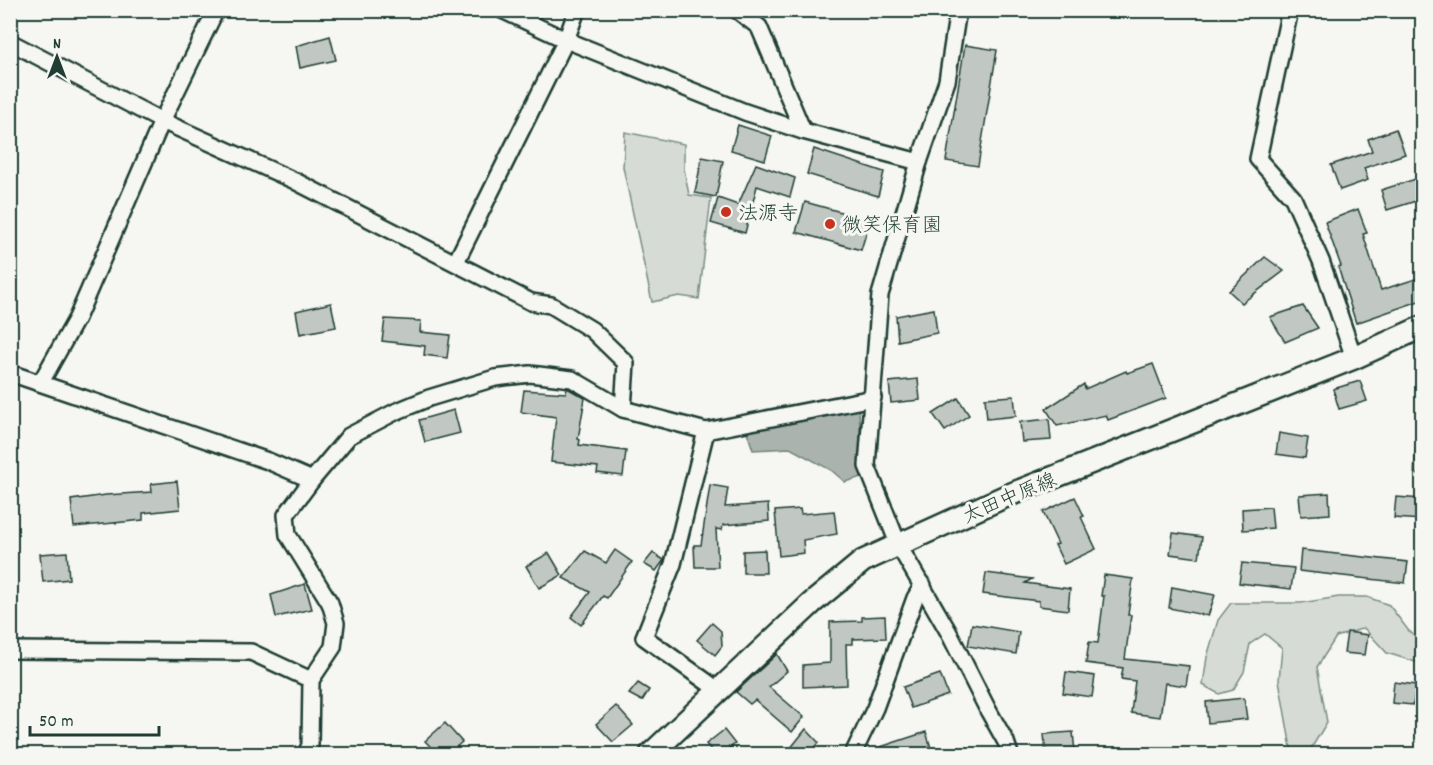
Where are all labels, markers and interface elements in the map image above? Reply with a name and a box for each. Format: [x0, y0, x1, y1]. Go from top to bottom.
north arrow [27, 27, 87, 87]
text: N [53, 33, 61, 56]
place label: 法源寺 [738, 201, 798, 229]
marker: 法源寺 [719, 205, 733, 219]
place label: 微笑保育園 [842, 213, 942, 241]
marker: 微笑保育園 [823, 217, 837, 231]
street label: 太田中原線 [959, 467, 1062, 532]
scale bar [30, 699, 159, 737]
text: 50 m [39, 710, 74, 735]

